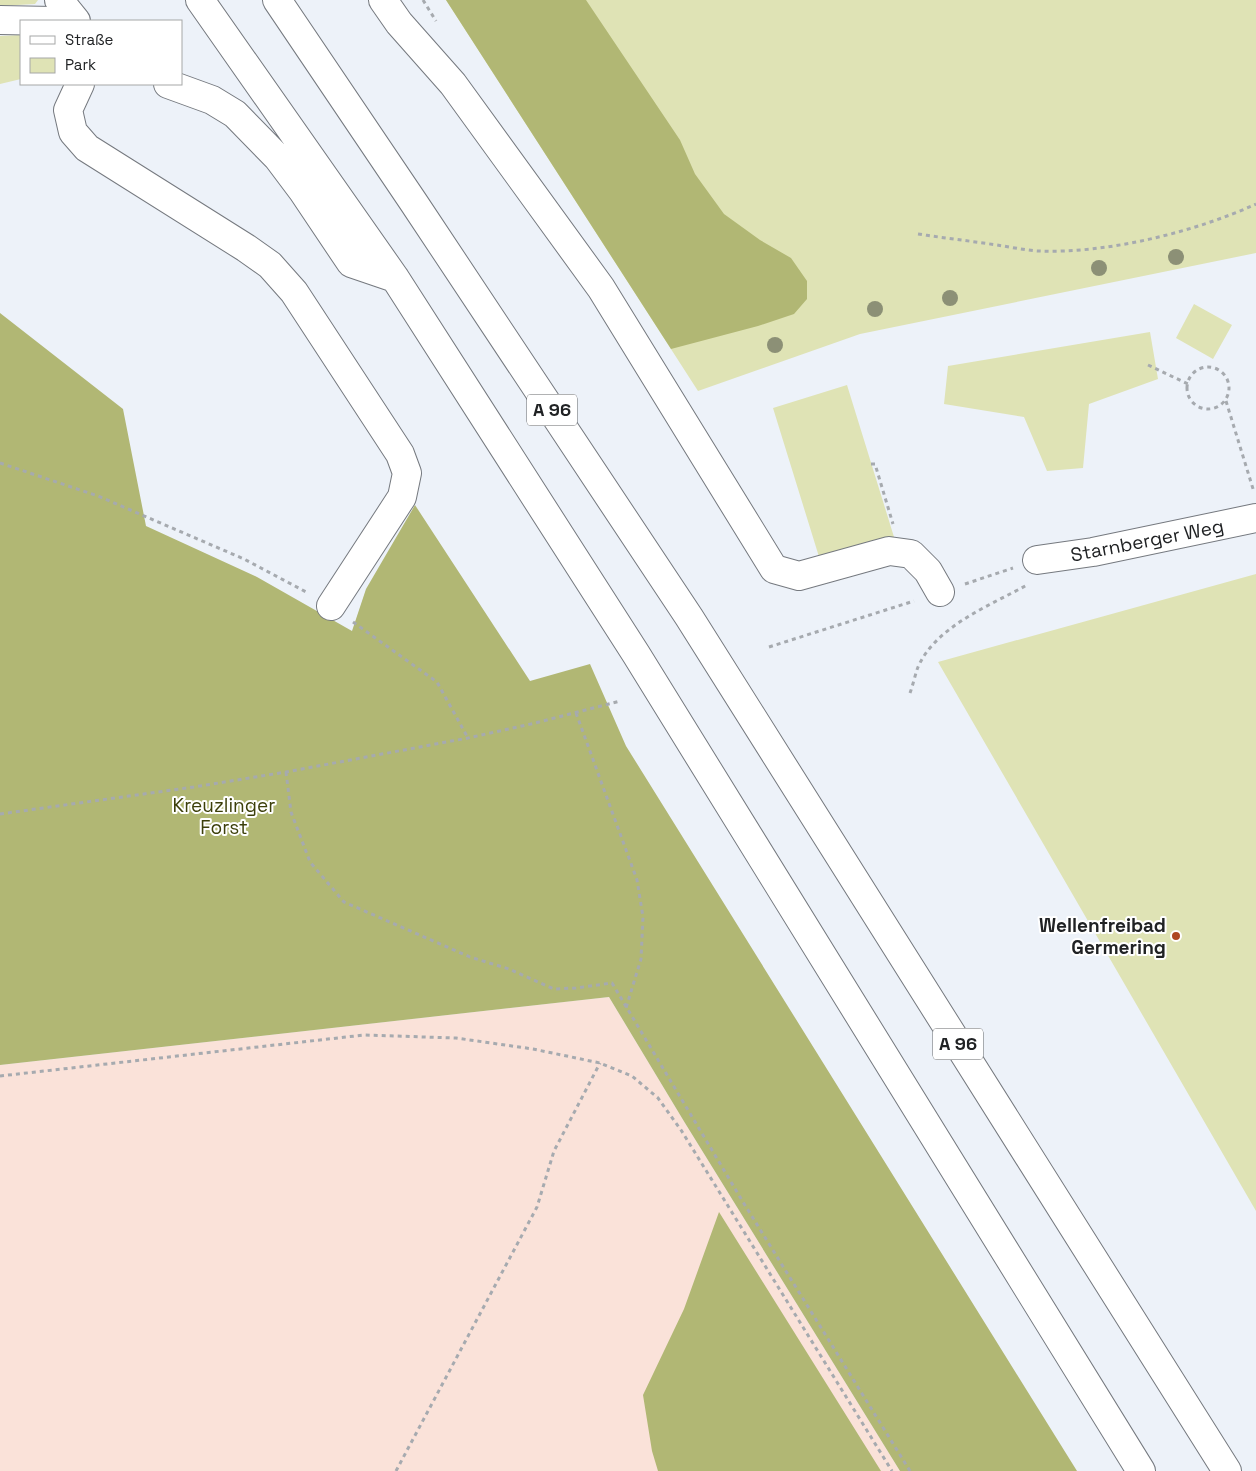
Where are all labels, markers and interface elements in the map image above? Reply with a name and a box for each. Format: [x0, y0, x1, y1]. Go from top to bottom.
legend [20, 20, 182, 85]
text: Straße [65, 30, 114, 49]
text: Park [65, 55, 96, 74]
road number: A 96 [527, 394, 577, 426]
street label: Starnberger Weg [1068, 513, 1226, 568]
park label: Kreuzlinger Forst [173, 793, 275, 840]
place label: Wellenfreibad Germering [1039, 913, 1166, 960]
marker: Wellenfreibad Germering [1170, 930, 1182, 942]
road number: A 96 [933, 1028, 983, 1060]

